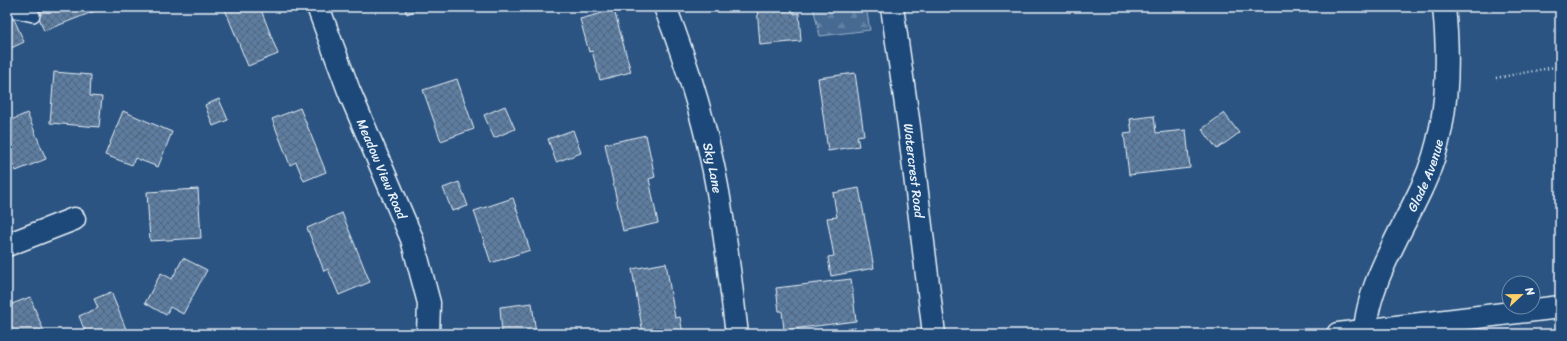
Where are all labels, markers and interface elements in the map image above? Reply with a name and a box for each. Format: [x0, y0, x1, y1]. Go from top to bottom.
street label: Meadow View Road [350, 115, 414, 224]
street label: Watercrest Road [897, 122, 931, 220]
street label: Glade Avenue [1401, 136, 1450, 216]
street label: Sky Lane [696, 140, 729, 195]
north arrow [1501, 275, 1541, 315]
text: N [1519, 283, 1540, 299]

